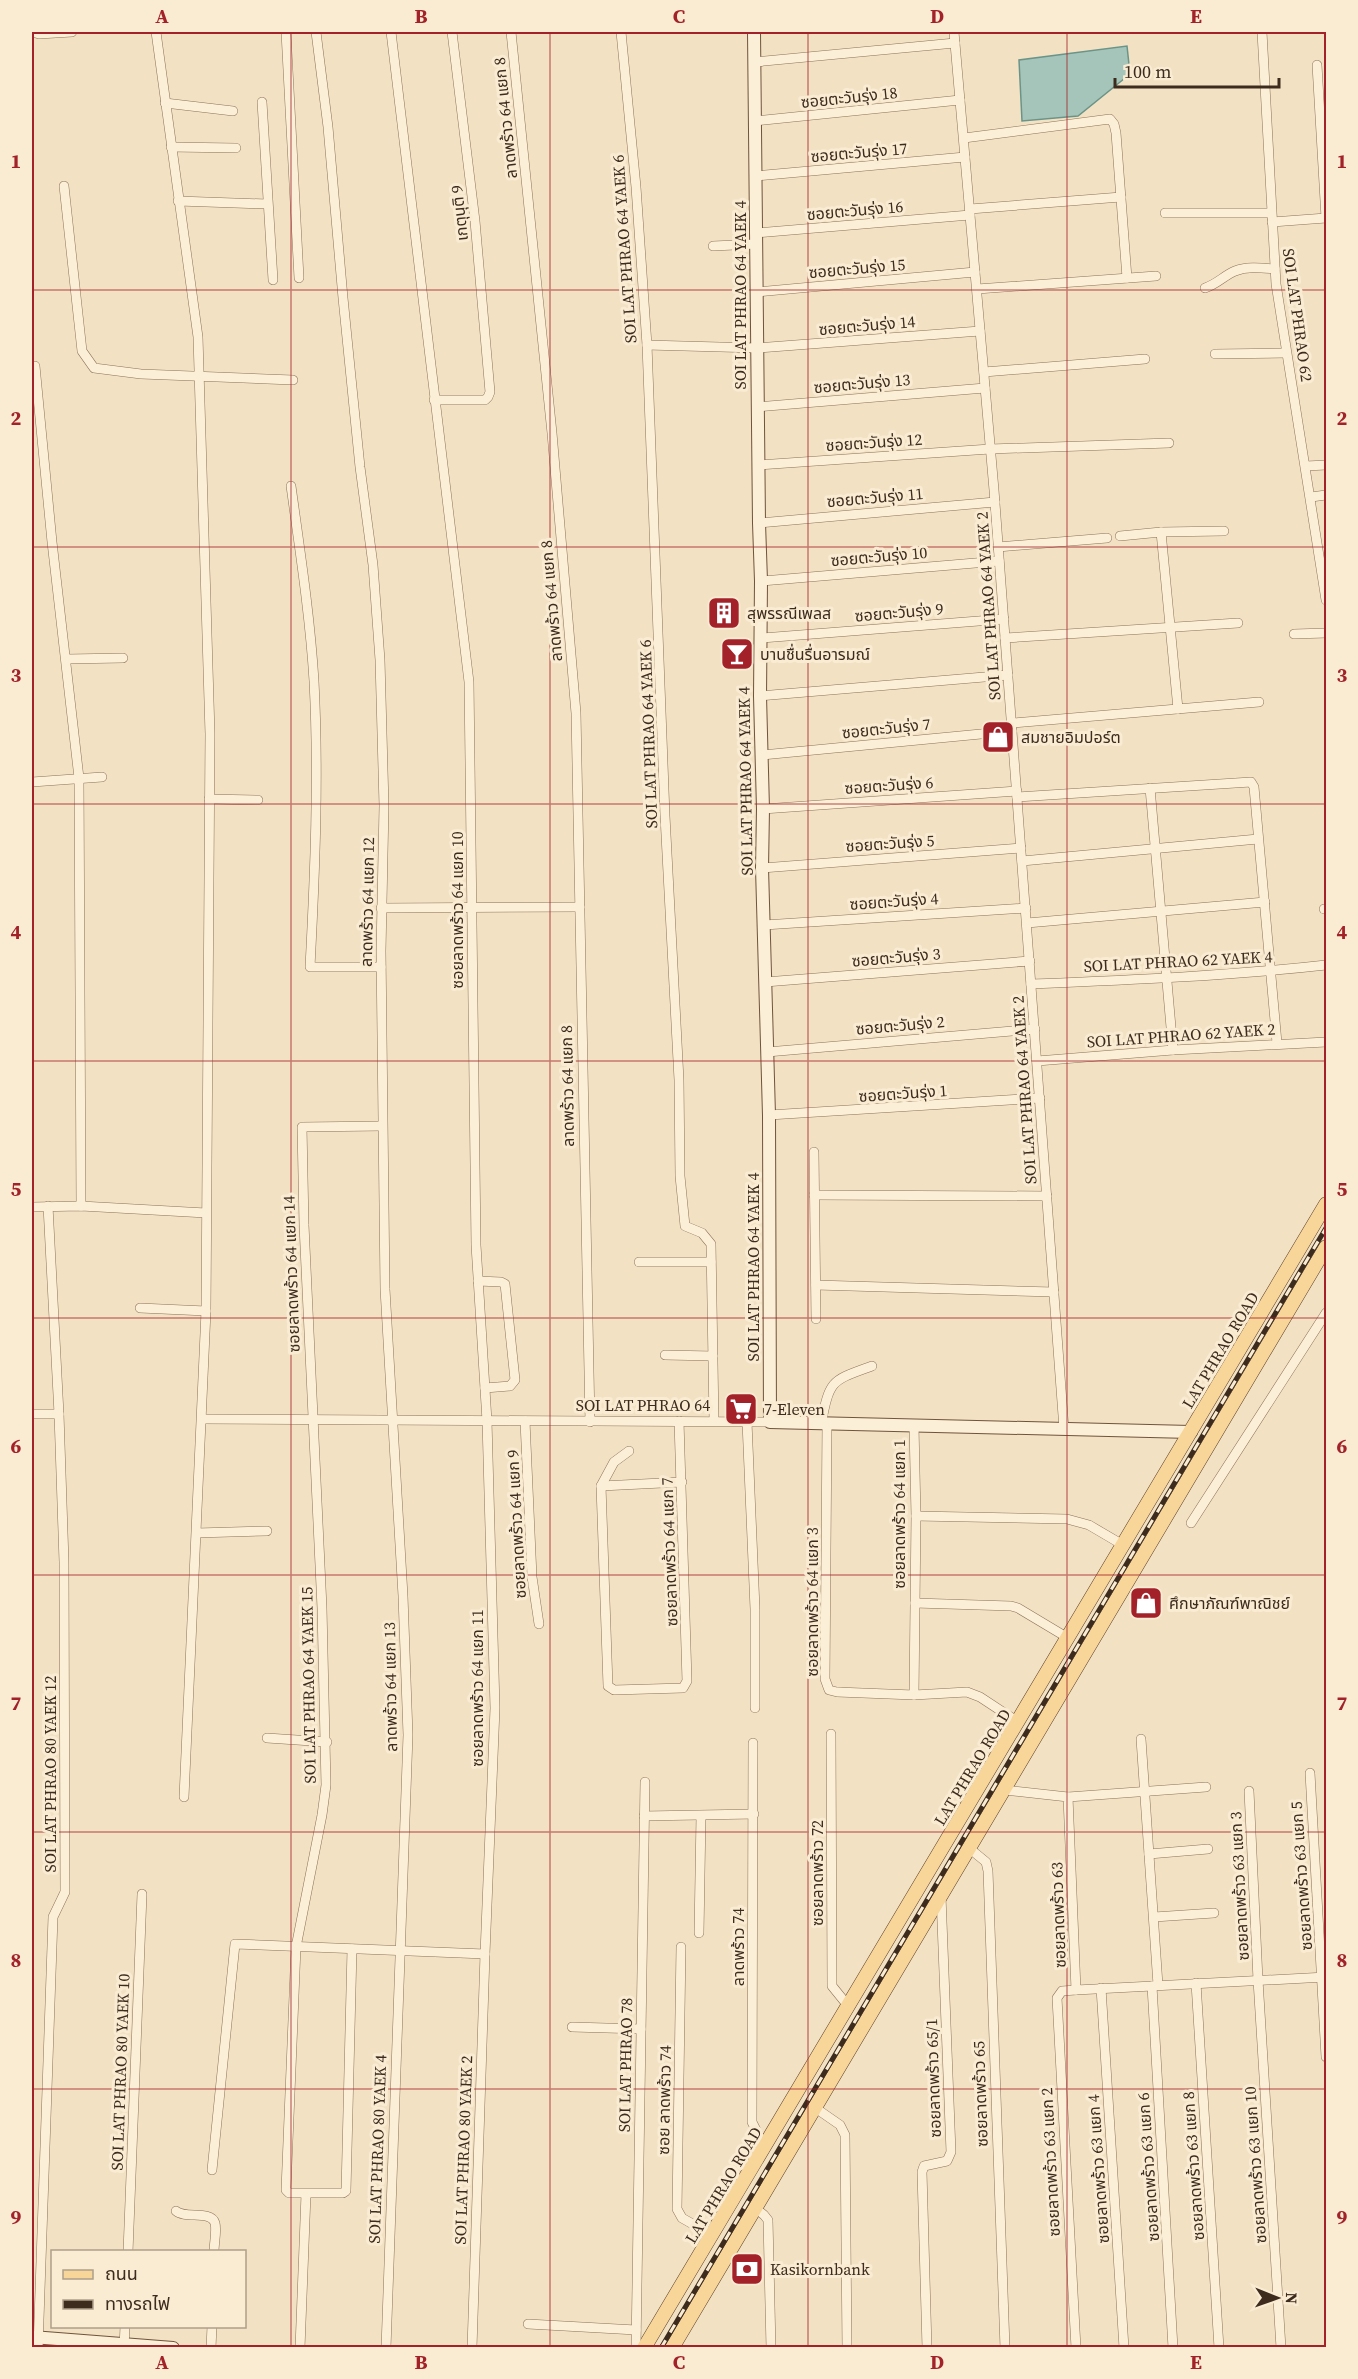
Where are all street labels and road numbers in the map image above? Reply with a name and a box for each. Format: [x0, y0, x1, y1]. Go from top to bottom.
street label: ลาดพร้าว 64 แยก 8 [488, 56, 522, 180]
street label: ซอยตะวันรุ่ง 18 [800, 81, 898, 113]
street label: ซอยตะวันรุ่ง 17 [810, 137, 908, 167]
street label: SOI LAT PHRAO 64 YAEK 6 [606, 154, 642, 344]
street label: เกตุนุติ 9 [445, 184, 473, 242]
street label: ซอยตะวันรุ่ง 16 [806, 195, 904, 225]
street label: SOI LAT PHRAO 64 YAEK 4 [729, 201, 751, 390]
street label: SOI LAT PHRAO 62 [1278, 247, 1318, 383]
street label: ซอยตะวันรุ่ง 15 [808, 253, 906, 283]
street label: ซอยตะวันรุ่ง 14 [818, 310, 916, 340]
street label: ซอยตะวันรุ่ง 13 [813, 368, 911, 398]
street label: ซอยตะวันรุ่ง 12 [825, 428, 923, 456]
street label: ซอยตะวันรุ่ง 11 [826, 482, 924, 512]
street label: SOI LAT PHRAO 64 YAEK 2 [970, 511, 1006, 701]
street label: ลาดพร้าว 64 แยก 8 [535, 539, 567, 663]
street label: ซอยตะวันรุ่ง 10 [830, 541, 928, 571]
street label: ซอยตะวันรุ่ง 9 [854, 597, 944, 627]
street label: SOI LAT PHRAO 64 YAEK 6 [634, 639, 662, 829]
street label: SOI LAT PHRAO 64 YAEK 4 [732, 686, 758, 876]
street label: ซอยตะวันรุ่ง 7 [841, 712, 931, 744]
street label: ซอยตะวันรุ่ง 6 [844, 771, 934, 799]
street label: ซอยตะวันรุ่ง 5 [845, 829, 935, 857]
street label: ซอยลาดพร้าว 64 แยก 10 [446, 831, 468, 989]
street label: ลาดพร้าว 64 แยก 12 [355, 837, 379, 967]
street label: ซอยตะวันรุ่ง 4 [849, 887, 939, 915]
street label: ซอยตะวันรุ่ง 3 [851, 942, 941, 972]
street label: SOI LAT PHRAO 62 YAEK 4 [1083, 945, 1273, 977]
street label: SOI LAT PHRAO 64 YAEK 2 [1006, 995, 1042, 1185]
street label: ซอยตะวันรุ่ง 2 [855, 1010, 945, 1040]
street label: SOI LAT PHRAO 62 YAEK 2 [1086, 1017, 1276, 1053]
street label: ลาดพร้าว 64 แยก 8 [555, 1025, 579, 1147]
street label: ซอยตะวันรุ่ง 1 [858, 1079, 948, 1107]
street label: SOI LAT PHRAO 64 YAEK 4 [742, 1173, 764, 1362]
street label: ซอยลาดพร้าว 64 แยก 14 [277, 1195, 305, 1353]
street label: LAT PHRAO ROAD [1176, 1288, 1264, 1412]
street label: SOI LAT PHRAO 64 [576, 1394, 710, 1416]
street label: ซอยลาดพร้าว 64 แยก 1 [888, 1439, 910, 1589]
street label: ซอยลาดพร้าว 64 แยก 9 [501, 1449, 531, 1599]
street label: ซอยลาดพร้าว 64 แยก 7 [655, 1477, 683, 1627]
street label: ซอยลาดพร้าว 64 แยก 3 [801, 1527, 823, 1677]
street label: SOI LAT PHRAO 64 YAEK 15 [295, 1586, 321, 1784]
street label: ซอยลาดพร้าว 64 แยก 11 [466, 1609, 488, 1767]
street label: ลาดพร้าว 64 แยก 13 [378, 1622, 402, 1752]
street label: SOI LAT PHRAO 80 YAEK 12 [39, 1676, 61, 1873]
street label: LAT PHRAO ROAD [928, 1705, 1016, 1829]
street label: ซอยลาดพร้าว 63 แยก 5 [1285, 1801, 1317, 1951]
street label: ซอยลาดพร้าว 63 แยก 3 [1224, 1811, 1254, 1961]
street label: ซอยลาดพร้าว 72 [806, 1820, 828, 1926]
street label: ซอยลาดพร้าว 63 [1045, 1862, 1071, 1968]
street label: ลาดพร้าว 74 [727, 1908, 749, 1986]
street label: SOI LAT PHRAO 80 YAEK 10 [106, 1973, 134, 2171]
street label: SOI LAT PHRAO 78 [613, 1998, 637, 2132]
street label: ซอยลาดพร้าว 65/1 [920, 2018, 946, 2138]
street label: ซอยลาดพร้าว 65 [967, 2041, 993, 2147]
street label: ซอย ลาดพร้าว 74 [652, 2045, 676, 2155]
street label: SOI LAT PHRAO 80 YAEK 4 [363, 2054, 391, 2244]
street label: SOI LAT PHRAO 80 YAEK 2 [449, 2055, 477, 2245]
street label: ซอยลาดพร้าว 63 แยก 10 [1239, 2086, 1271, 2244]
street label: ซอยลาดพร้าว 63 แยก 2 [1035, 2087, 1065, 2237]
street label: ซอยลาดพร้าว 63 แยก 8 [1177, 2091, 1209, 2241]
street label: ซอยลาดพร้าว 63 แยก 6 [1132, 2092, 1164, 2242]
street label: ซอยลาดพร้าว 63 แยก 4 [1082, 2094, 1114, 2244]
street label: LAT PHRAO ROAD [679, 2123, 767, 2247]

